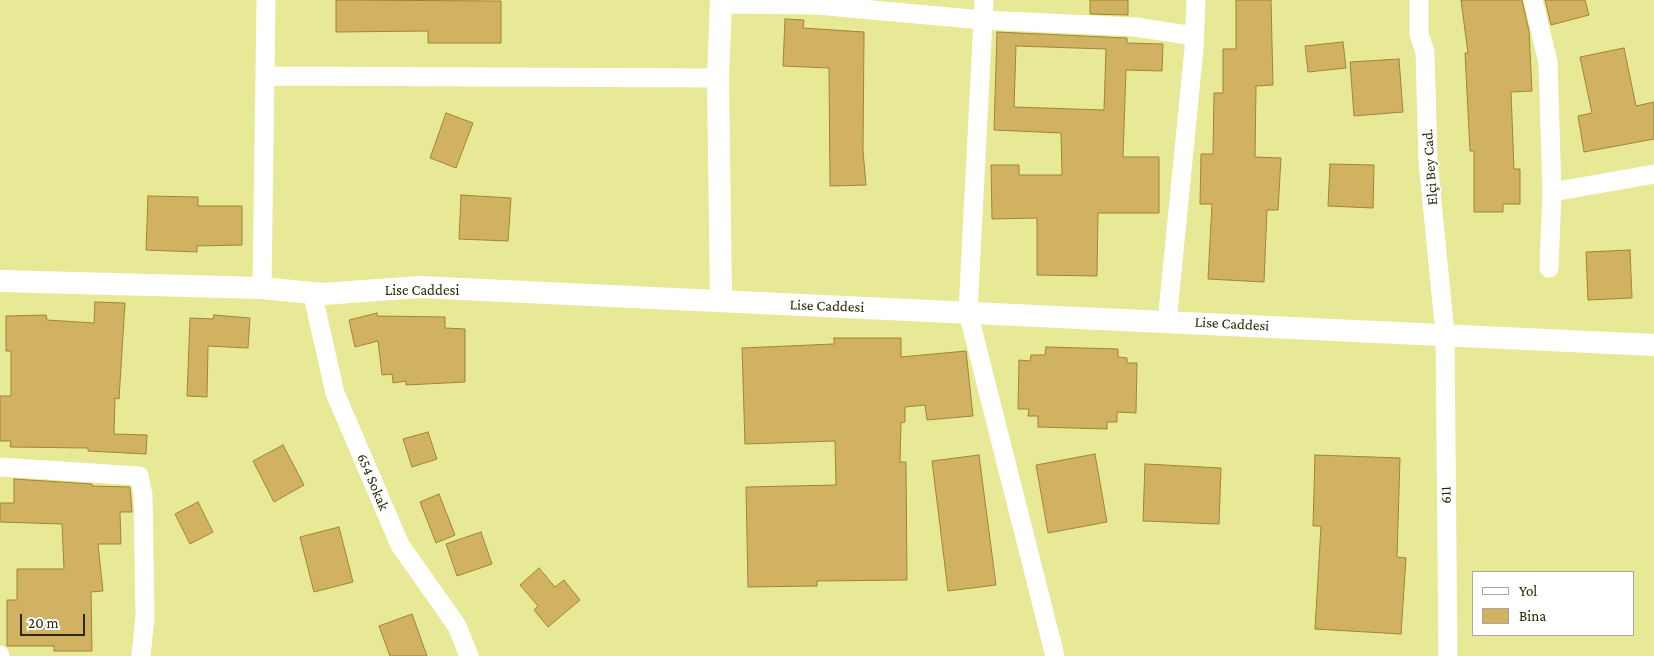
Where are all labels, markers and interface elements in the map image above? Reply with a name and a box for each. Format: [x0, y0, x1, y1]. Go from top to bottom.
street label: Elçi Bey Cad. [1418, 128, 1442, 206]
street label: Lise Caddesi [385, 281, 459, 299]
street label: Lise Caddesi [789, 296, 865, 316]
street label: Lise Caddesi [1194, 313, 1270, 335]
street label: 654 Sokak [353, 451, 393, 513]
street label: 611 [1437, 486, 1455, 504]
legend [1472, 571, 1634, 636]
text: Yol [1519, 583, 1537, 599]
scale bar [22, 604, 88, 636]
text: Bina [1519, 608, 1546, 624]
text: 20 m [28, 615, 59, 631]

